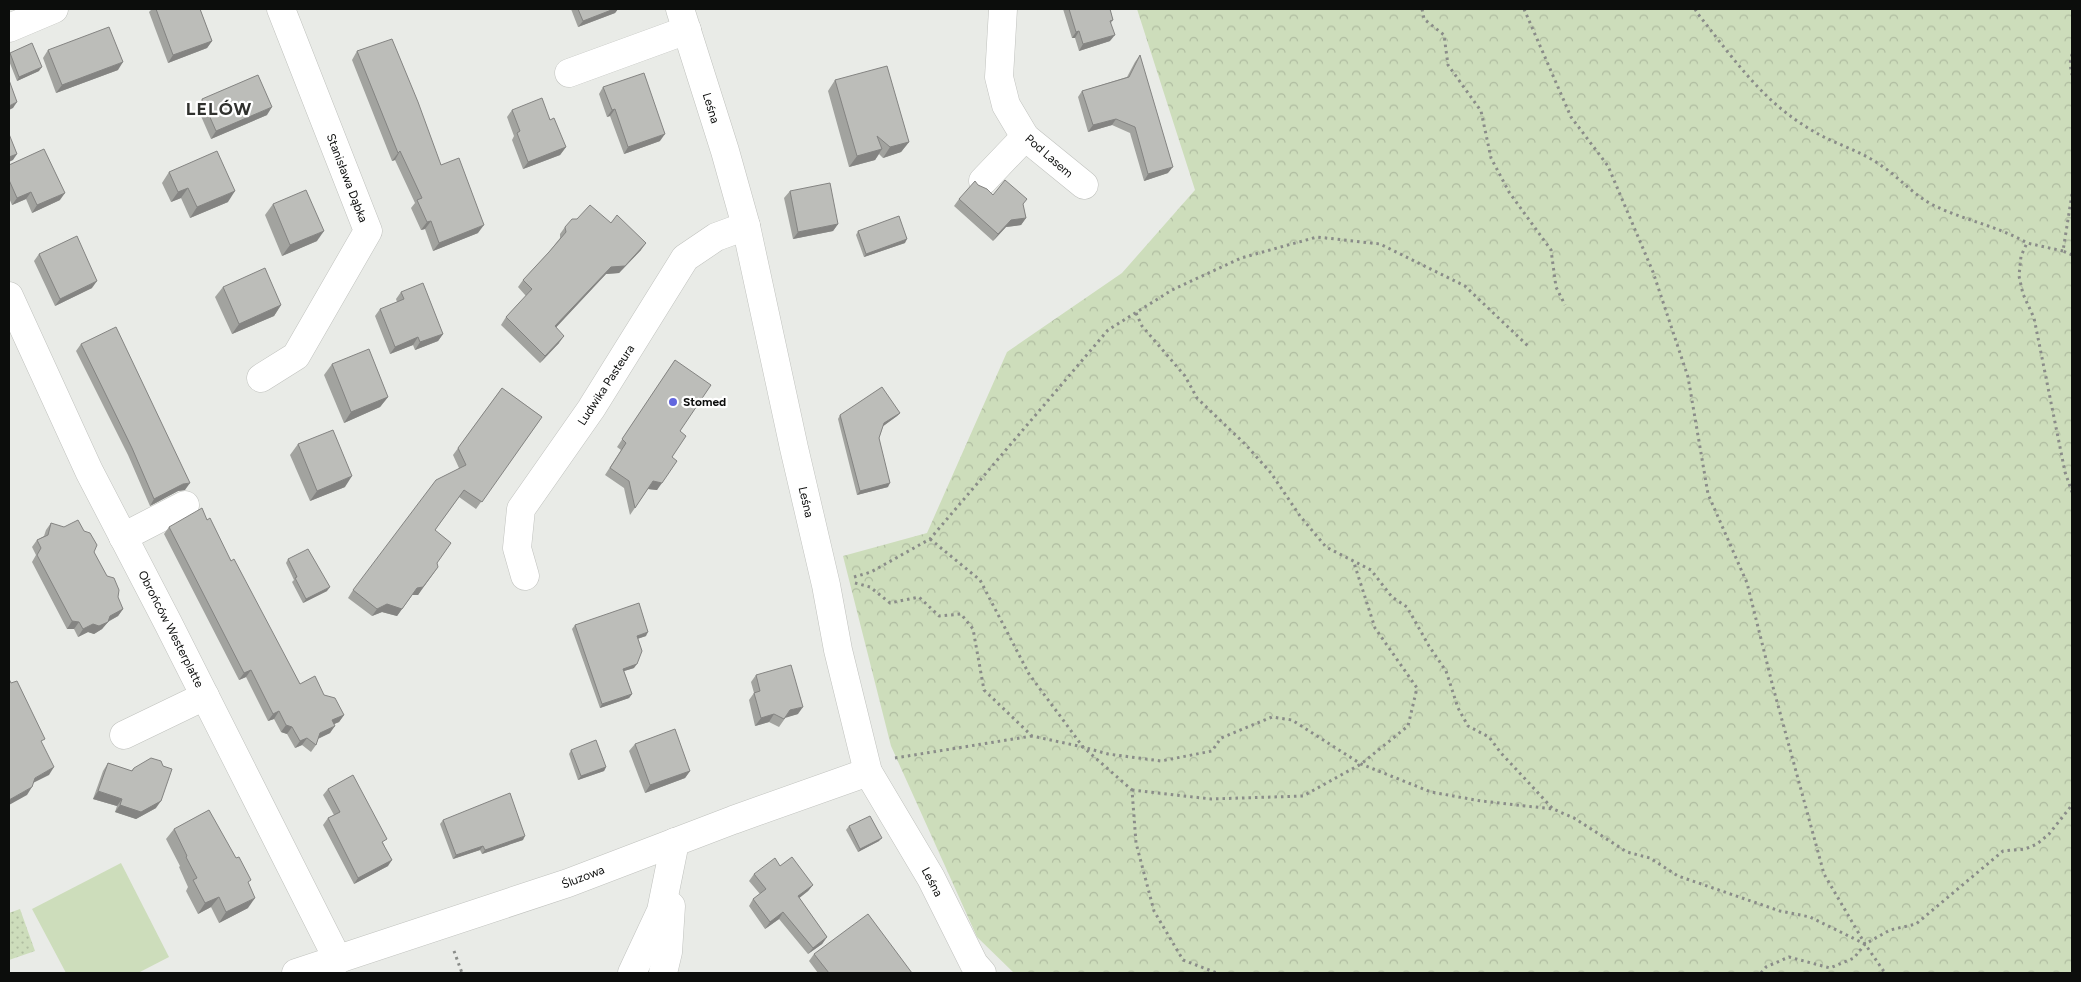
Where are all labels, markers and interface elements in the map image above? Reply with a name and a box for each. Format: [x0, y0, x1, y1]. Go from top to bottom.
street label: Leśna [700, 91, 722, 125]
district label: LELÓW [186, 98, 252, 120]
street label: Stanisława Dąbka [324, 132, 370, 224]
street label: Pod Lasem [1022, 132, 1076, 180]
street label: Ludwika Pasteura [575, 342, 637, 428]
place label: Stomed [683, 395, 726, 409]
marker: Stomed [667, 396, 679, 408]
street label: Leśna [796, 485, 816, 519]
street label: Obrońców Westerplatte [135, 568, 207, 690]
street label: Śluzowa [560, 862, 606, 892]
street label: Leśna [918, 865, 946, 899]

